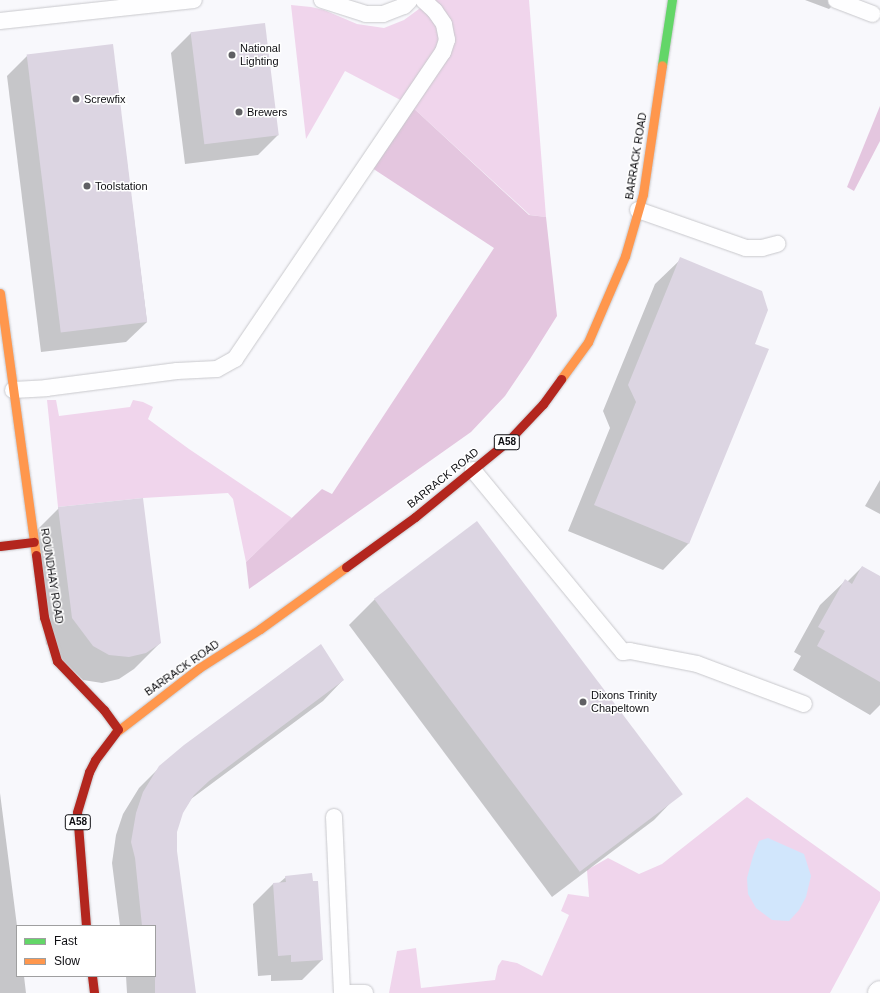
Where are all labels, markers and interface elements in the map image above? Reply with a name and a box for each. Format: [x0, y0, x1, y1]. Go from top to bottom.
place label: National Lighting [240, 42, 280, 68]
marker: National Lighting [227, 50, 237, 60]
place label: Screwfix [84, 92, 126, 106]
marker: Screwfix [71, 94, 81, 104]
place label: Brewers [247, 105, 287, 119]
marker: Brewers [234, 107, 244, 117]
street label: BARRACK ROAD [623, 112, 649, 200]
place label: Toolstation [95, 179, 148, 193]
marker: Toolstation [82, 181, 92, 191]
road number: A58 [493, 434, 521, 450]
street label: BARRACK ROAD [405, 445, 481, 511]
street label: ROUNDHAY ROAD [38, 527, 66, 625]
street label: BARRACK ROAD [142, 637, 222, 699]
place label: Dixons Trinity Chapeltown [591, 689, 657, 715]
marker: Dixons Trinity Chapeltown [578, 697, 588, 707]
road number: A58 [64, 814, 92, 830]
legend [16, 925, 156, 977]
text: Fast [54, 934, 77, 948]
text: Slow [54, 954, 80, 968]

